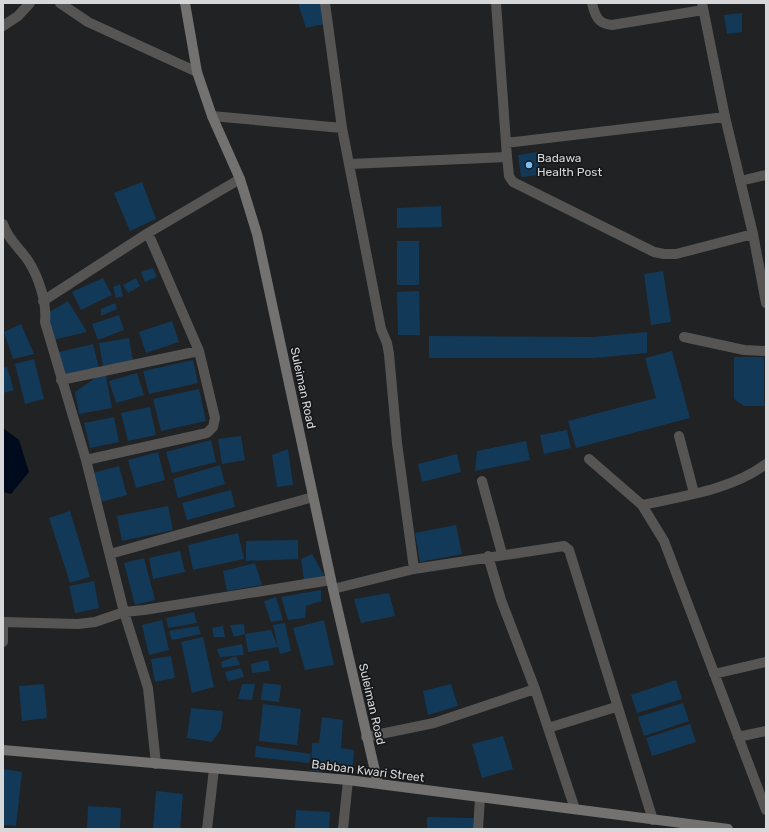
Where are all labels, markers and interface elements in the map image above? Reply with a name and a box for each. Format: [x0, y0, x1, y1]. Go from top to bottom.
place label: Badawa Health Post [537, 151, 602, 179]
marker: Badawa Health Post [524, 160, 534, 170]
street label: Suleiman Road [288, 346, 318, 430]
street label: Suleiman Road [356, 662, 388, 746]
street label: Babban Kwari Street [311, 757, 426, 785]

